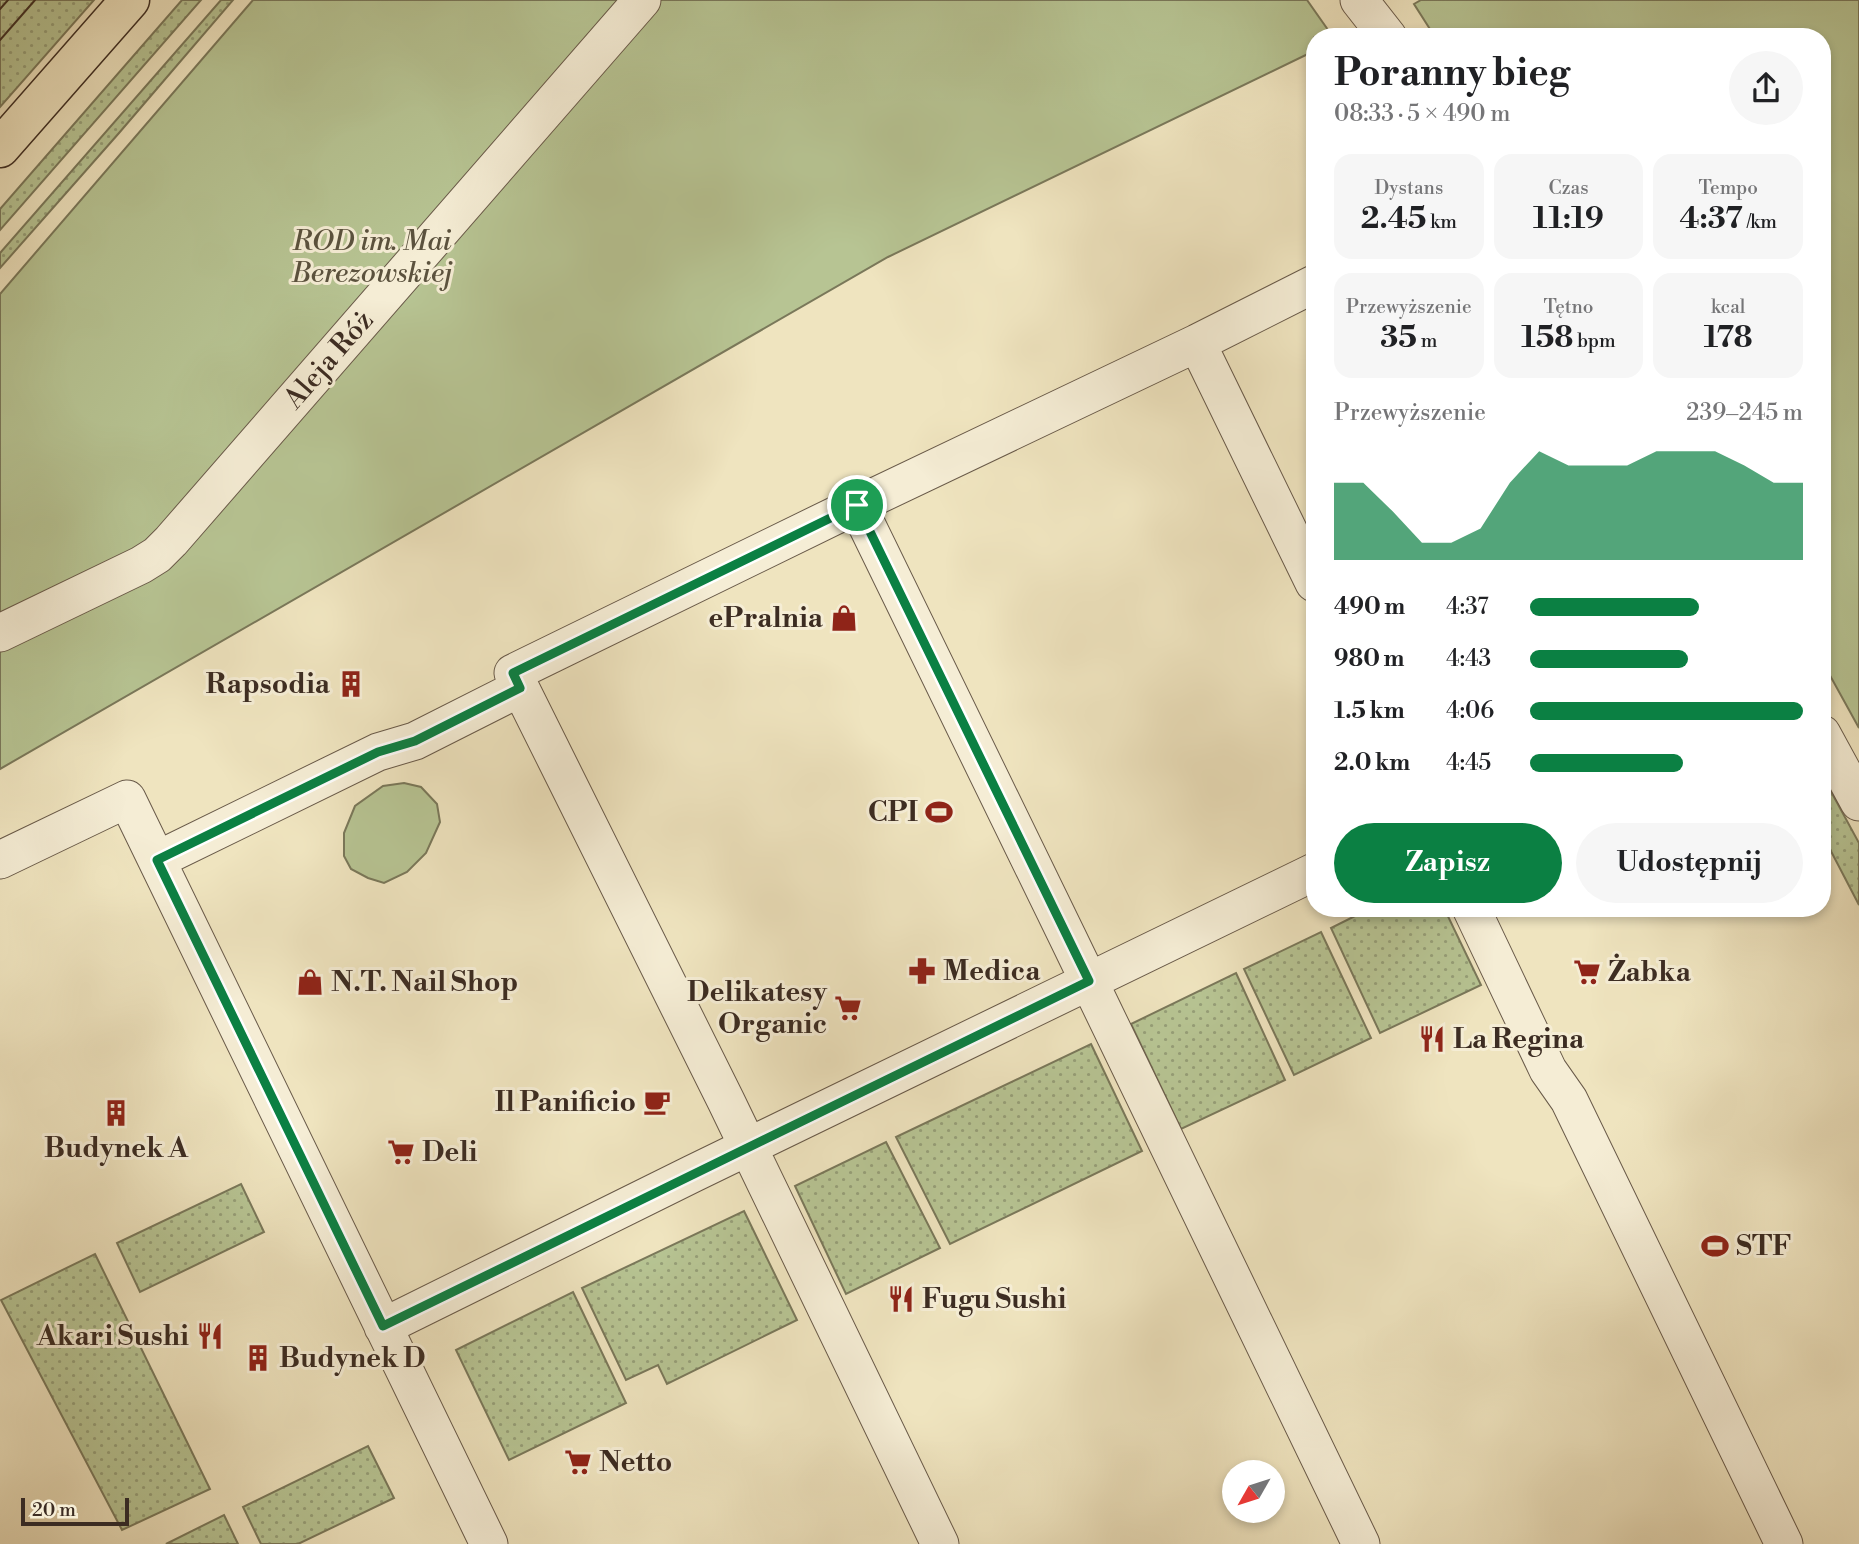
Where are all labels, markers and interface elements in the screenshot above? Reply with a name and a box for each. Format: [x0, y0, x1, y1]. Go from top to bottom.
text: Poranny bieg [1334, 50, 1570, 97]
button: share [1729, 51, 1803, 125]
text: 08:33 · 5 × 490 m [1334, 100, 1510, 128]
text: Dystans [1374, 176, 1443, 200]
text: Czas [1548, 176, 1589, 200]
text: Tempo [1698, 176, 1758, 200]
text: 2.45 [1361, 200, 1426, 238]
text: 11:19 [1533, 200, 1604, 238]
text: 4:37 [1679, 200, 1743, 238]
text: km [1426, 210, 1457, 234]
text: /km [1743, 210, 1777, 234]
park label: ROD im. Mai Berezowskiej [291, 224, 453, 291]
text: Przewyższenie [1346, 295, 1472, 319]
text: Tętno [1544, 295, 1593, 319]
text: kcal [1711, 295, 1745, 319]
street label: Aleja Róż [276, 304, 381, 417]
text: 35 [1380, 319, 1417, 357]
text: 158 [1521, 319, 1573, 357]
text: 178 [1704, 319, 1753, 357]
text: m [1417, 329, 1437, 353]
text: bpm [1573, 329, 1616, 353]
text: Przewyższenie [1334, 399, 1486, 427]
text: 239–245 m [1686, 399, 1803, 427]
pin [827, 475, 887, 535]
icon: arrive [838, 486, 876, 524]
text: 490 m [1334, 593, 1405, 621]
text: 4:37 [1446, 593, 1489, 621]
place label: ePralnia [708, 601, 824, 636]
shop icon: ePralnia [829, 603, 859, 633]
text: 980 m [1334, 645, 1404, 673]
text: 4:43 [1446, 645, 1491, 673]
place label: Rapsodia [206, 667, 331, 702]
building icon: Rapsodia [336, 669, 366, 699]
text: 1.5 km [1334, 697, 1405, 725]
text: 4:06 [1446, 697, 1494, 725]
text: 2.0 km [1334, 749, 1410, 777]
text: 4:45 [1446, 749, 1491, 777]
place label: CPI [868, 795, 918, 830]
sports icon: CPI [924, 797, 954, 827]
button: Zapisz [1334, 823, 1562, 903]
button: Udostępnij [1576, 823, 1803, 903]
place label: Żabka [1608, 953, 1692, 990]
place label: Medica [943, 954, 1041, 989]
pharmacy icon: Medica [907, 956, 937, 986]
supermarket icon: Żabka [1572, 957, 1602, 987]
place label: N.T. Nail Shop [331, 965, 518, 1000]
shop icon: N.T. Nail Shop [295, 967, 325, 997]
place label: Delikatesy Organic [687, 975, 828, 1042]
supermarket icon: Delikatesy Organic [833, 993, 863, 1023]
place label: La Regina [1453, 1022, 1585, 1057]
restaurant icon: La Regina [1417, 1024, 1447, 1054]
place label: Il Panificio [495, 1085, 636, 1120]
cafe icon: Il Panificio [642, 1087, 672, 1117]
building icon: Budynek A [101, 1098, 131, 1128]
place label: Budynek A [44, 1131, 189, 1166]
place label: Deli [422, 1135, 478, 1170]
supermarket icon: Deli [386, 1137, 416, 1167]
place label: STF [1736, 1229, 1792, 1264]
sports icon: STF [1700, 1231, 1730, 1261]
place label: Fugu Sushi [922, 1282, 1067, 1317]
restaurant icon: Fugu Sushi [886, 1284, 916, 1314]
place label: Akari Sushi [36, 1319, 189, 1354]
restaurant icon: Akari Sushi [195, 1321, 225, 1351]
place label: Budynek D [279, 1341, 425, 1376]
building icon: Budynek D [243, 1343, 273, 1373]
place label: Netto [599, 1445, 672, 1480]
supermarket icon: Netto [563, 1447, 593, 1477]
north arrow [1222, 1460, 1284, 1522]
map controls [1222, 1460, 1285, 1523]
scale bar [21, 1495, 130, 1527]
text: 20 m [32, 1498, 76, 1522]

